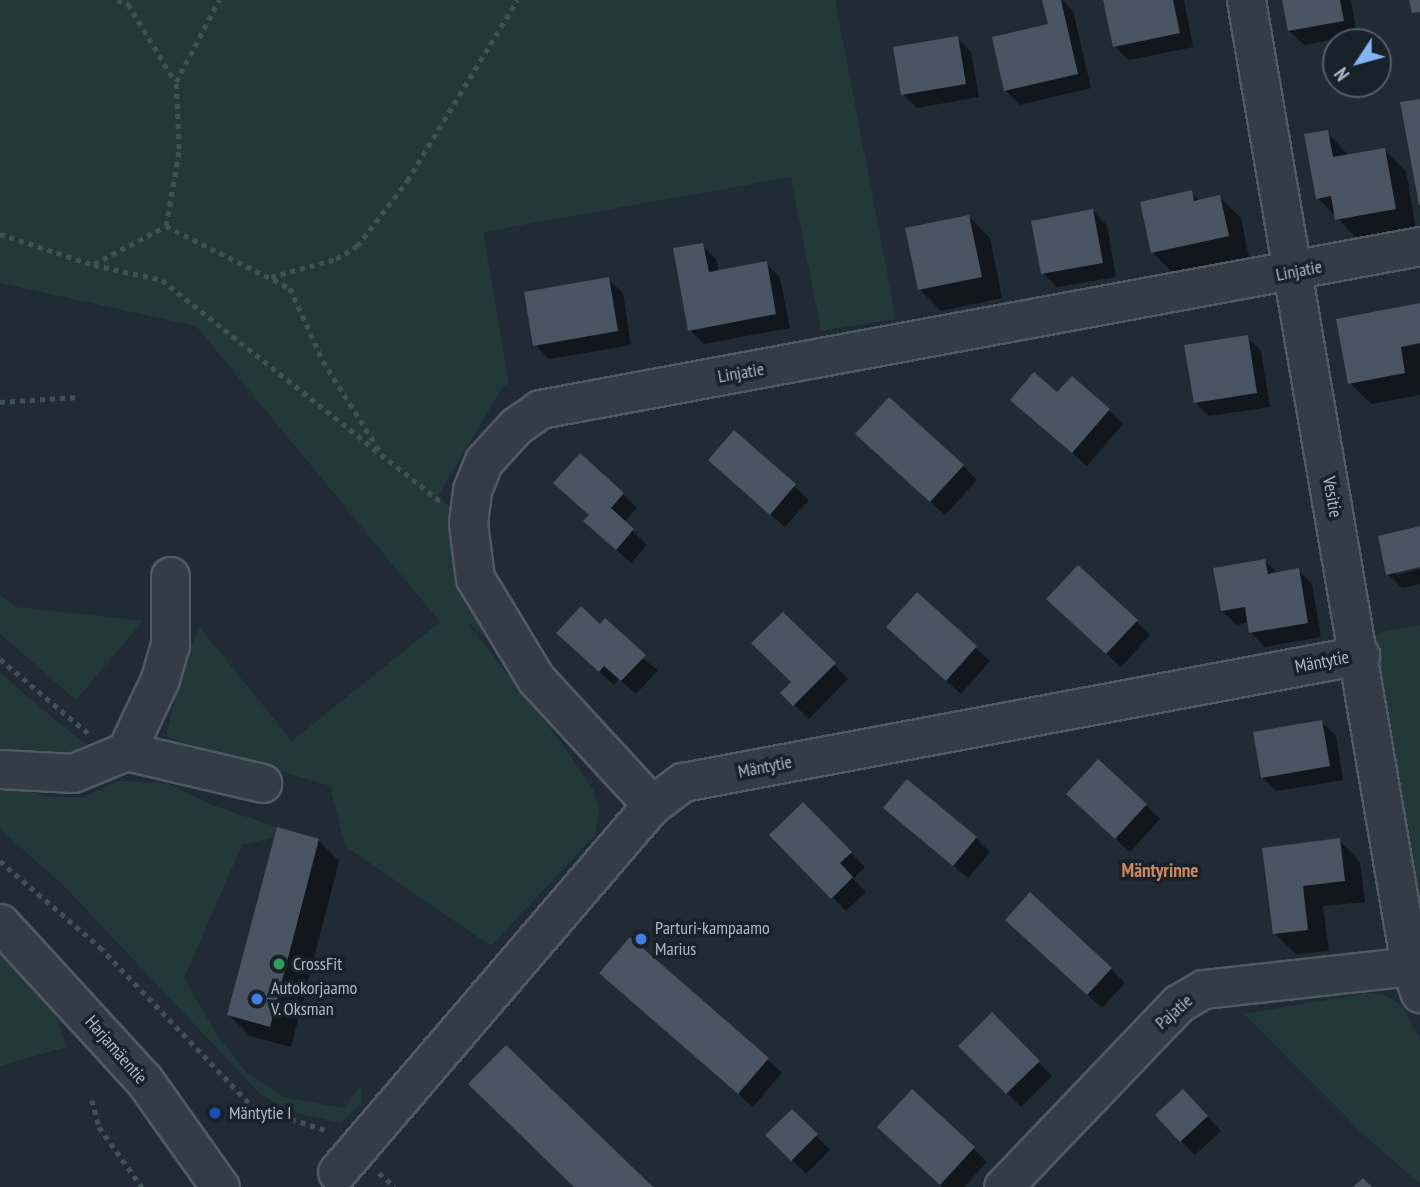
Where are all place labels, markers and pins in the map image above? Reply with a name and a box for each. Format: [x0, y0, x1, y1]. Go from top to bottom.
place label: Parturi-kampaamo Marius [655, 918, 770, 960]
marker: Parturi-kampaamo Marius [633, 931, 649, 947]
place label: CrossFit [293, 953, 342, 975]
marker: CrossFit [271, 956, 287, 972]
place label: Autokorjaamo V. Oksman [271, 978, 357, 1020]
marker: Autokorjaamo V. Oksman [249, 991, 265, 1007]
place label: Mäntytie I [229, 1102, 291, 1124]
marker: Mäntytie I [207, 1105, 223, 1121]

